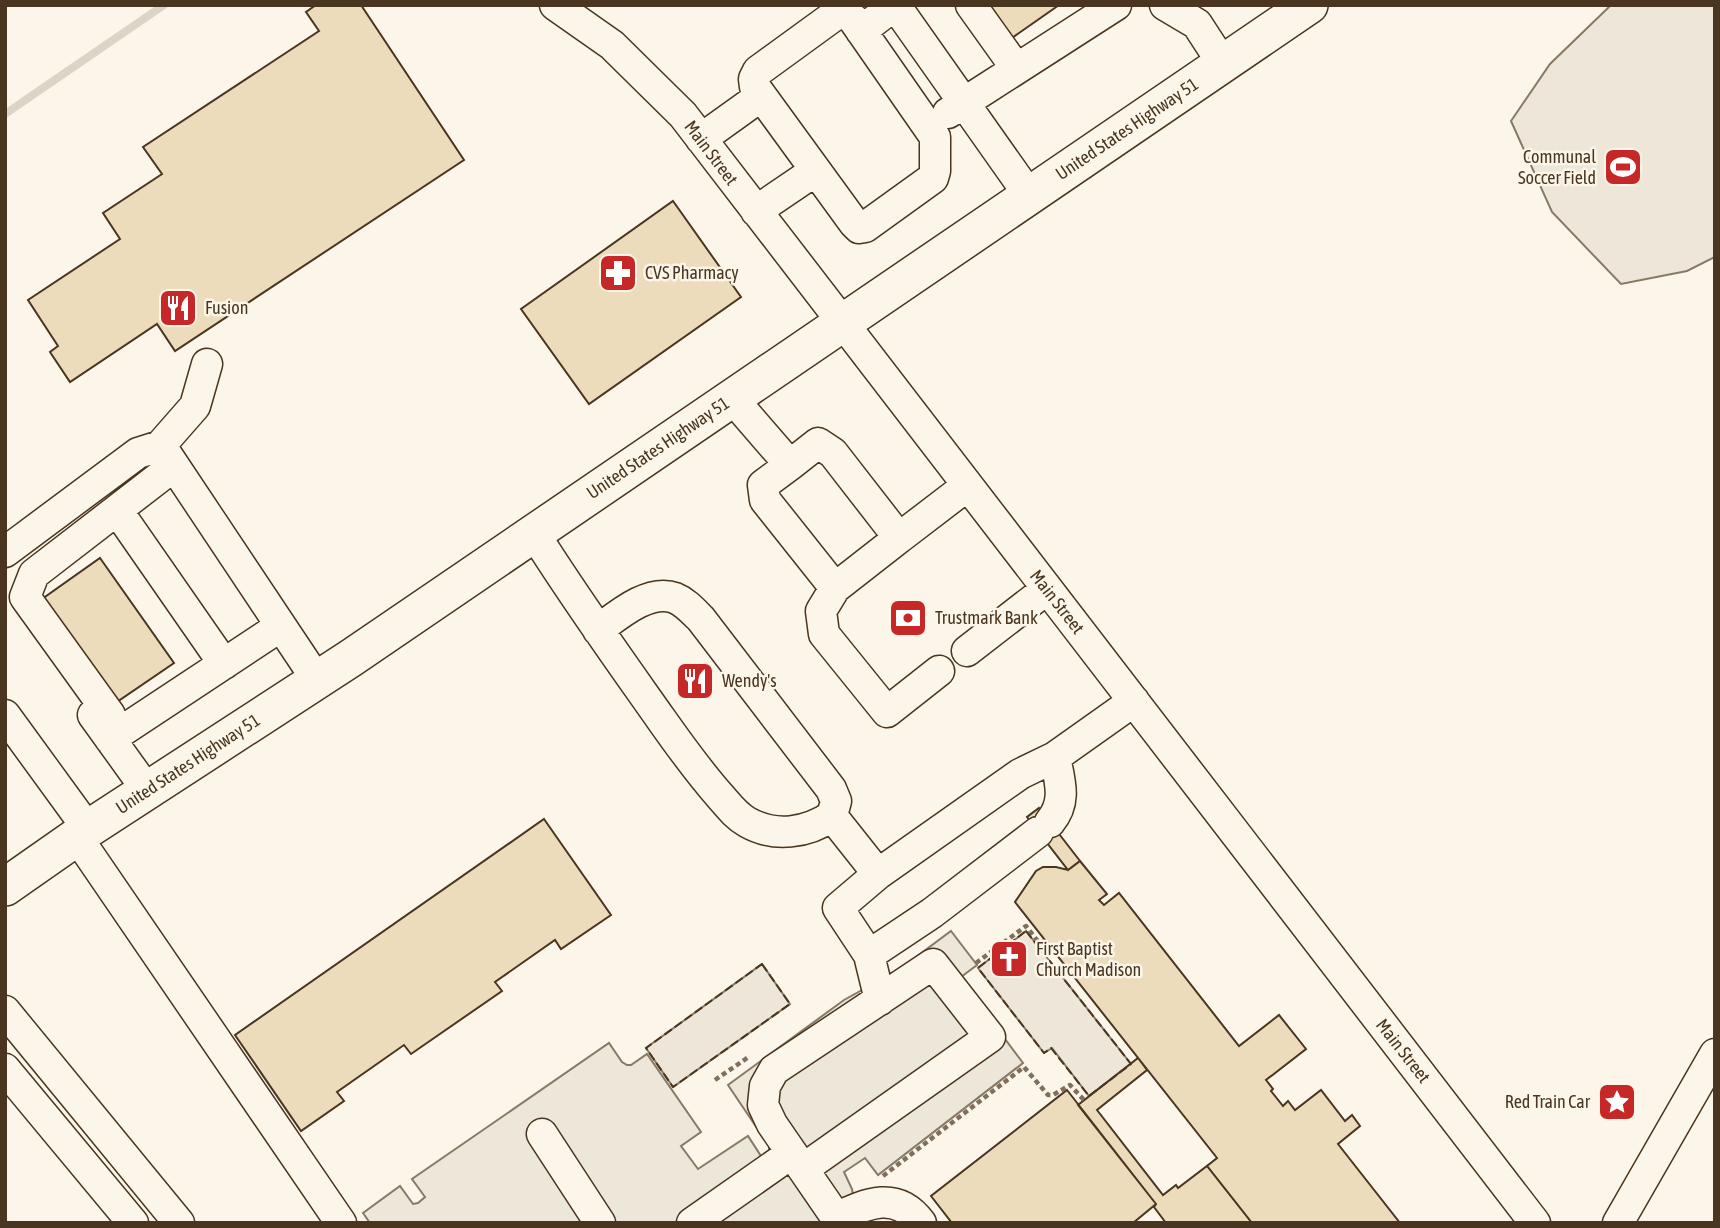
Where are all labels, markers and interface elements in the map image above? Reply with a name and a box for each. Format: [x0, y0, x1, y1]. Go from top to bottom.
street label: United States Highway 51 [1051, 73, 1202, 184]
street label: Main Street [680, 116, 742, 189]
place label: Communal Soccer Field [1518, 146, 1596, 188]
sports icon: Communal Soccer Field [1602, 146, 1644, 188]
pharmacy icon: CVS Pharmacy [597, 252, 639, 294]
place label: CVS Pharmacy [645, 262, 739, 283]
restaurant icon: Fusion [157, 287, 199, 329]
place label: Fusion [205, 297, 248, 318]
street label: United States Highway 51 [582, 392, 733, 503]
street label: Main Street [1026, 566, 1089, 638]
bank icon: Trustmark Bank [887, 597, 929, 639]
place label: Trustmark Bank [935, 607, 1038, 628]
restaurant icon: Wendy's [674, 660, 716, 702]
place label: Wendy's [722, 670, 777, 691]
street label: United States Highway 51 [112, 709, 264, 818]
church icon: First Baptist Church Madison [988, 938, 1030, 980]
place label: First Baptist Church Madison [1036, 938, 1141, 980]
street label: Main Street [1372, 1015, 1435, 1087]
place icon: Red Train Car [1596, 1081, 1638, 1123]
place label: Red Train Car [1505, 1091, 1591, 1112]

